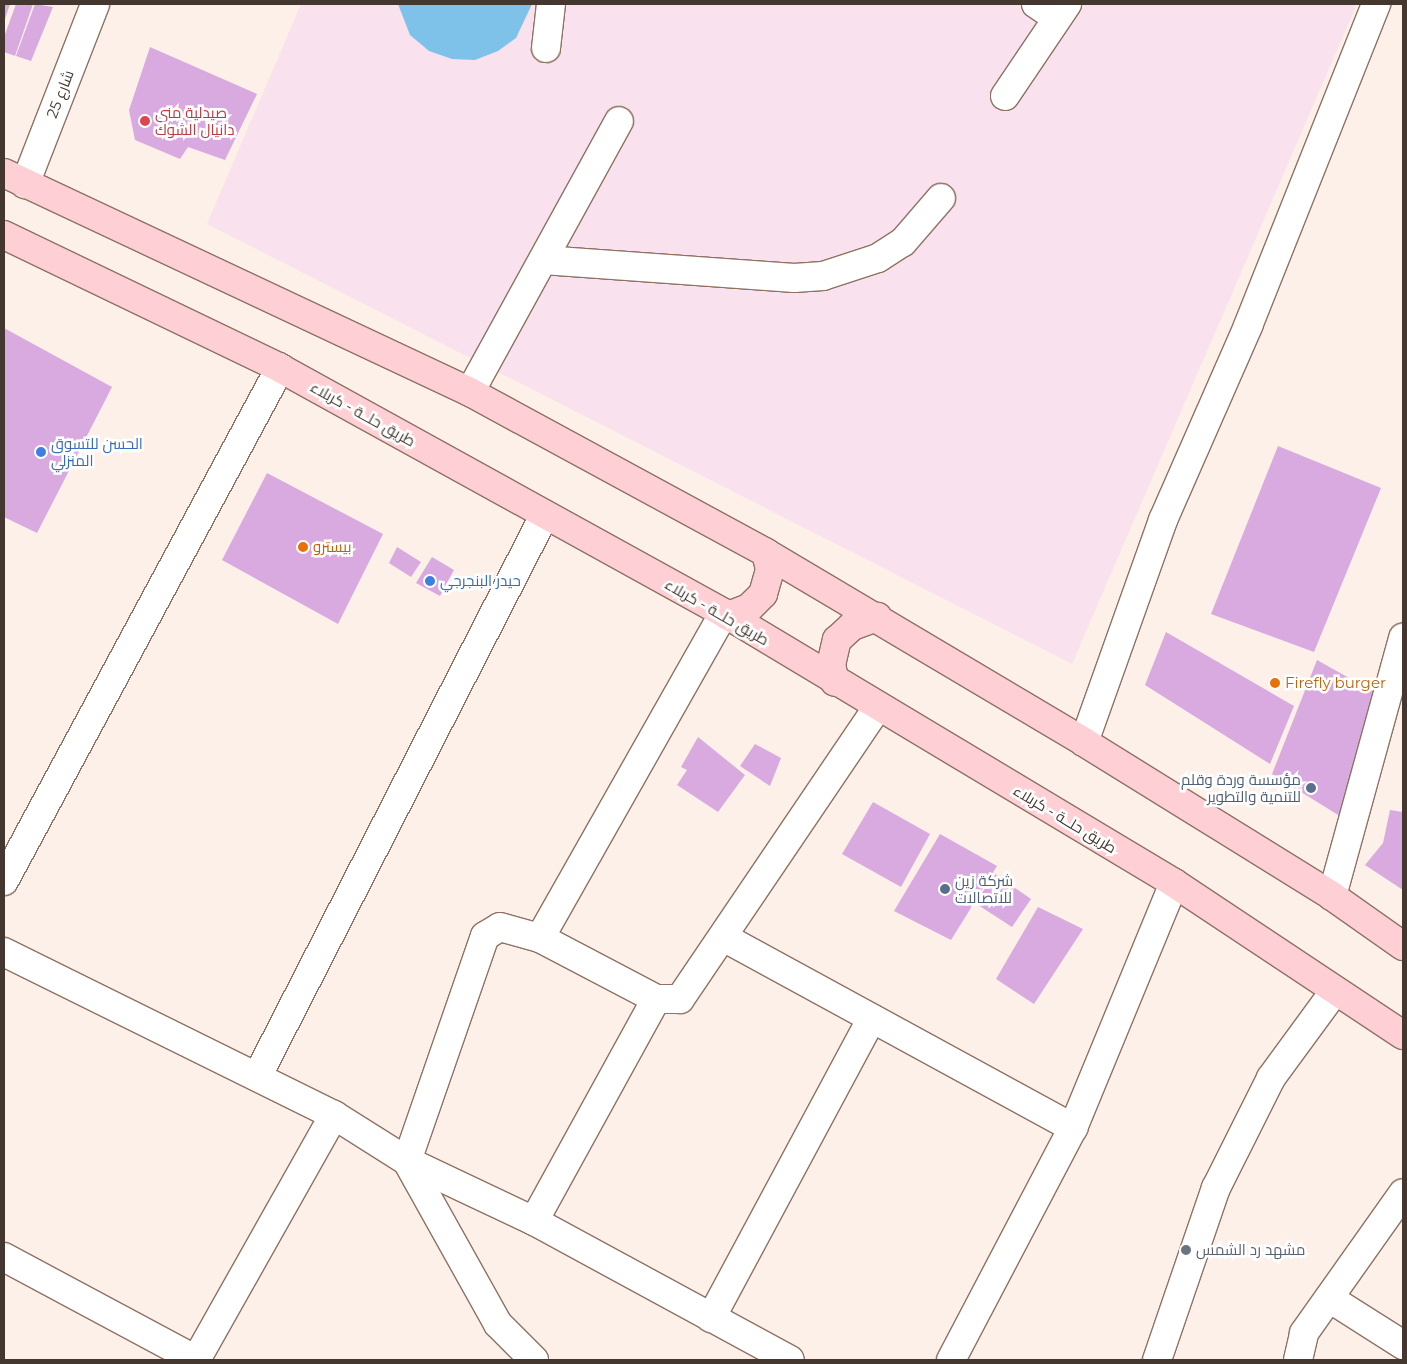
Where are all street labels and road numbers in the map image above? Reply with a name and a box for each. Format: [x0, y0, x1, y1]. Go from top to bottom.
street label: شارع 25 [43, 67, 77, 121]
street label: طريق حلــة - كربلاء [307, 378, 419, 450]
street label: طريق حلــة - كربلاء [662, 575, 772, 649]
street label: طريق حلــة - كربلاء [1010, 781, 1120, 857]

